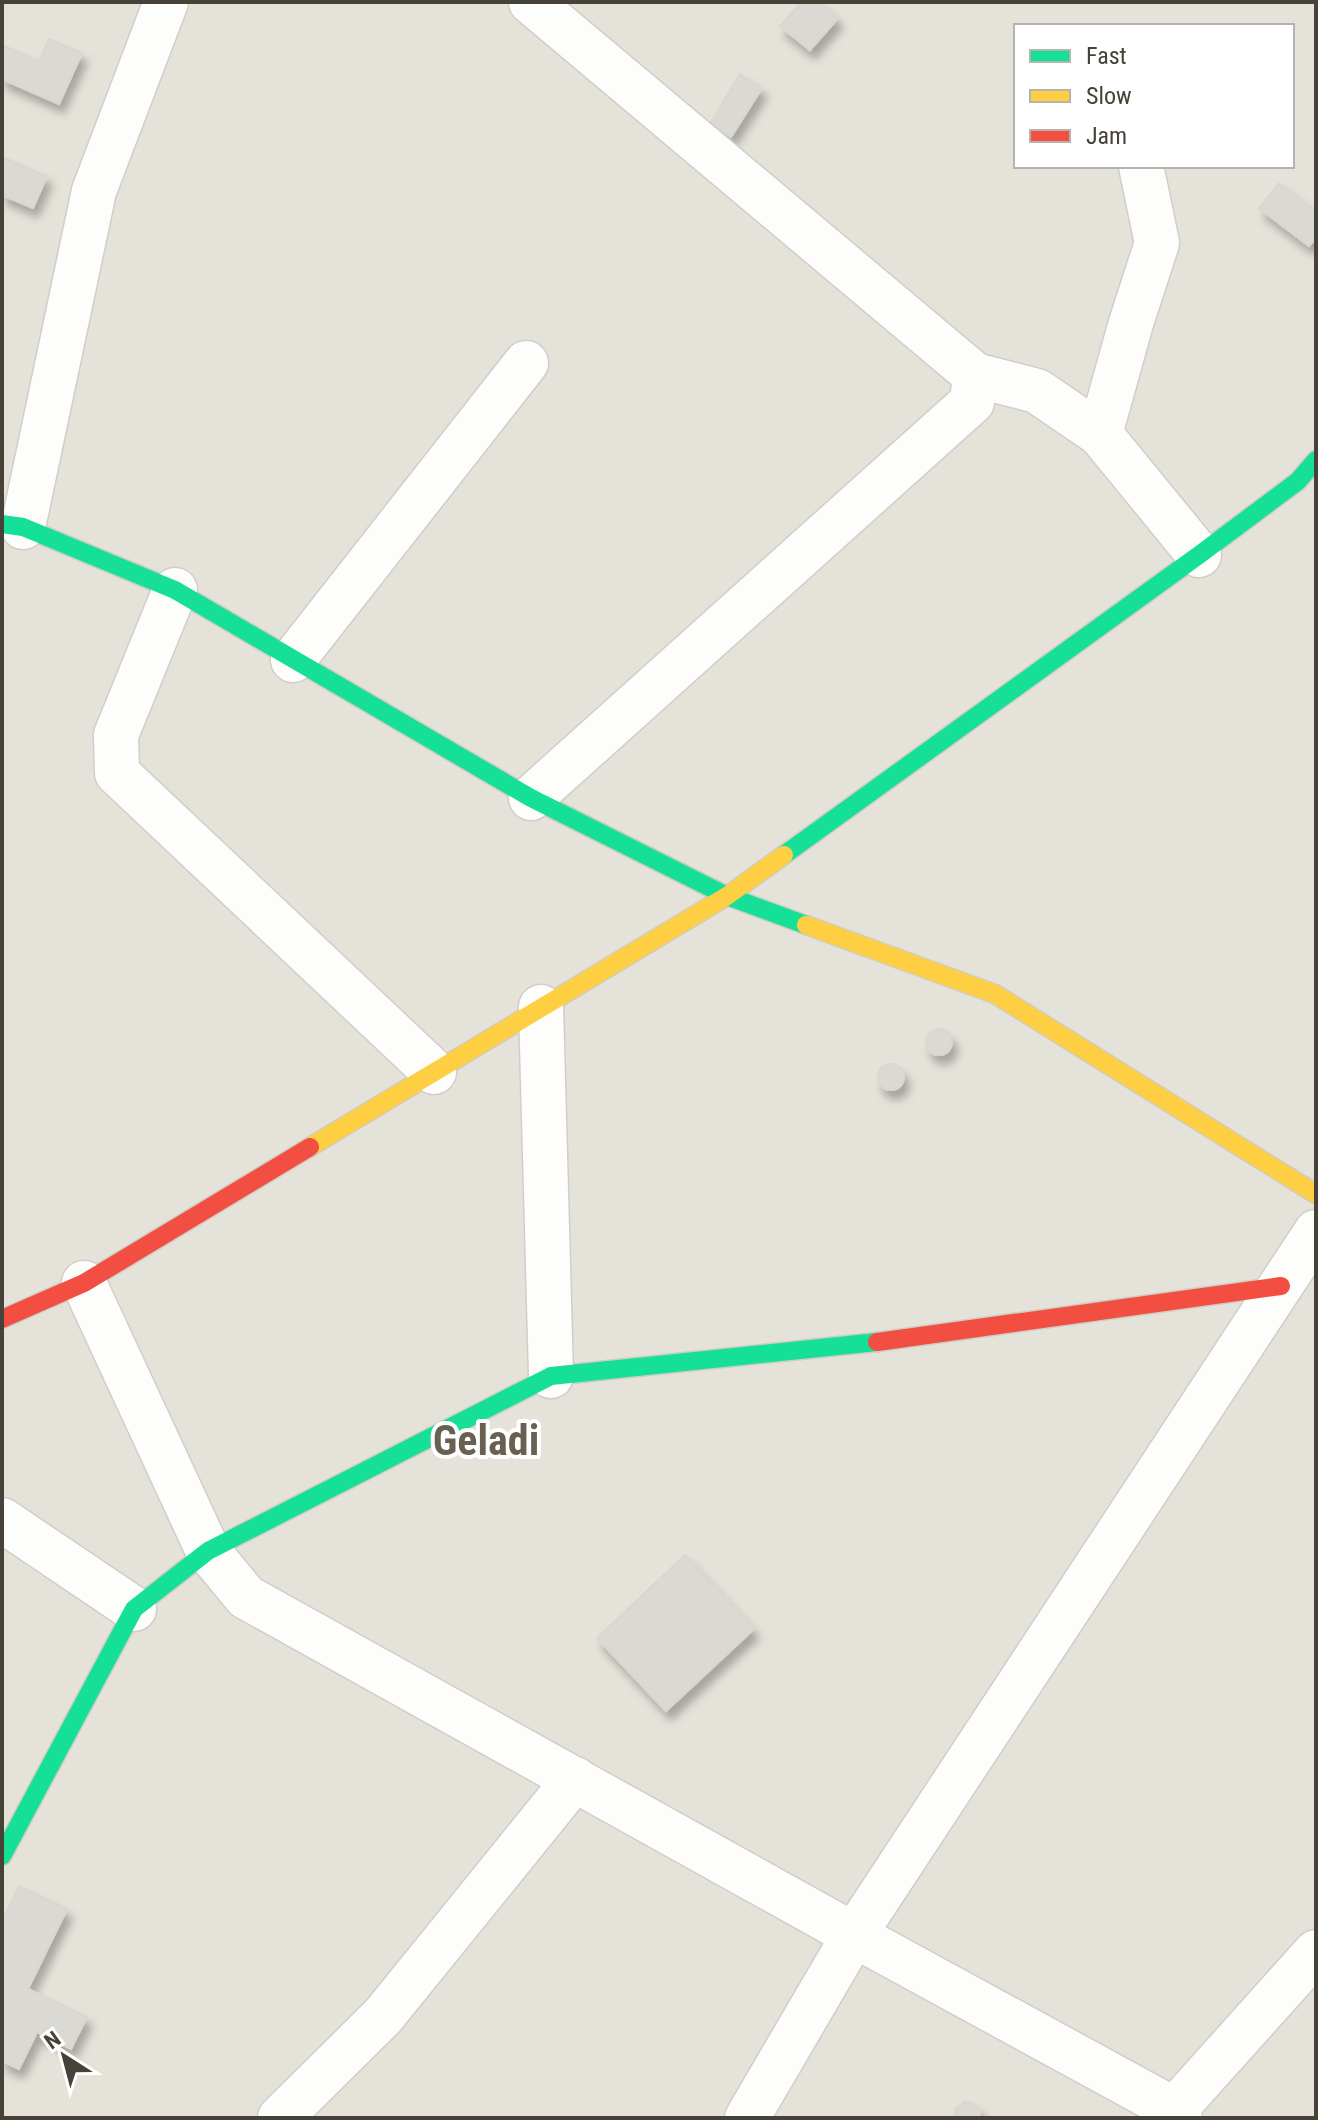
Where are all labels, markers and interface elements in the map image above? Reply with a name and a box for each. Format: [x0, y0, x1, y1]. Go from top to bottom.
legend [1014, 24, 1294, 168]
text: Fast [1086, 42, 1127, 70]
text: Slow [1086, 82, 1132, 110]
text: Jam [1086, 122, 1127, 150]
district label: Geladi [433, 1416, 539, 1465]
north arrow [24, 2016, 104, 2096]
text: N [40, 2026, 65, 2054]

